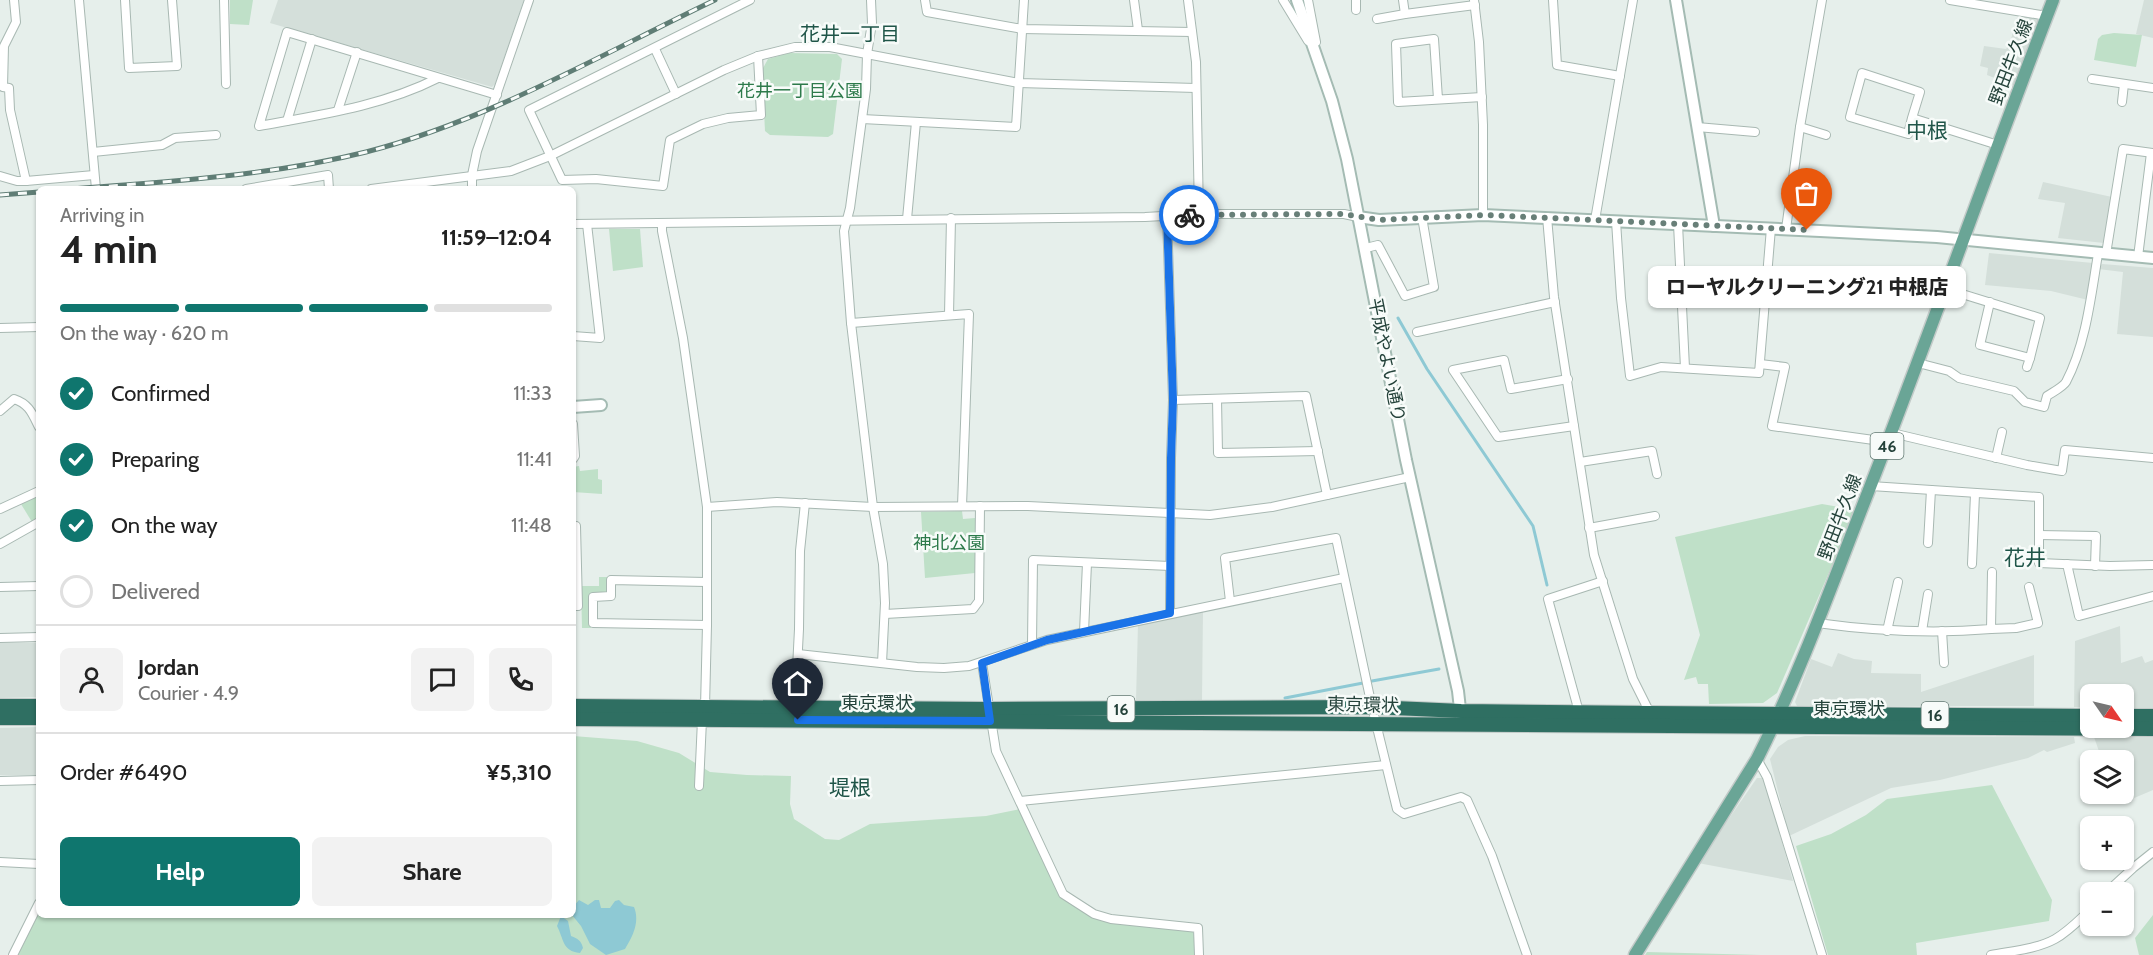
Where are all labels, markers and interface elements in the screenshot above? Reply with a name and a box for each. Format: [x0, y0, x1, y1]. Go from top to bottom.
street label: 野田牛久線 [1985, 16, 2037, 108]
district label: 花井一丁目 [800, 22, 900, 46]
park label: 花井一丁目公園 [737, 80, 863, 102]
district label: 中根 [1906, 118, 1948, 143]
pin [1781, 168, 1832, 230]
icon: bag [1790, 177, 1823, 210]
courier [1159, 185, 1219, 245]
icon: bike [1173, 199, 1206, 232]
text: Arriving in [60, 203, 144, 227]
text: 11:59–12:04 [441, 224, 552, 251]
text: 4 min [60, 225, 158, 273]
callout: ローヤルクリーニング21 中根店 [1648, 266, 1966, 308]
text: ローヤルクリーニング21 中根店 [1666, 275, 1948, 299]
street label: 平成やよい通り [1364, 296, 1410, 424]
text: On the way · 620 m [60, 321, 229, 345]
icon: check [60, 377, 93, 410]
text: Confirmed [111, 380, 210, 407]
text: 11:33 [513, 381, 552, 405]
road number: 46 [1870, 433, 1904, 459]
icon: check [60, 443, 93, 476]
text: Preparing [111, 446, 199, 473]
text: 11:41 [517, 447, 552, 471]
street label: 野田牛久線 [1814, 471, 1866, 563]
icon: check [60, 509, 93, 542]
text: On the way [111, 512, 218, 539]
text: 11:48 [511, 513, 552, 537]
park label: 神北公園 [913, 532, 985, 554]
district label: 花井 [2004, 545, 2046, 570]
text: Delivered [111, 578, 200, 605]
button: person [60, 648, 123, 711]
button: chat [411, 648, 474, 711]
button: phone [489, 648, 552, 711]
text: Jordan [138, 654, 199, 681]
pin [772, 658, 823, 720]
icon: home [781, 667, 814, 700]
text: Courier · 4.9 [138, 681, 239, 705]
north arrow [2080, 684, 2134, 738]
map controls [2080, 684, 2134, 936]
street label: 東京環状 [841, 692, 913, 714]
street label: 東京環状 [1327, 693, 1399, 717]
road number: 16 [1108, 696, 1134, 722]
street label: 東京環状 [1813, 698, 1885, 720]
road number: 16 [1922, 702, 1948, 728]
button: layers [2080, 750, 2134, 804]
text: Order #6490 [60, 759, 187, 786]
text: ¥5,310 [486, 759, 552, 786]
district label: 堤根 [829, 775, 871, 800]
button: + [2080, 816, 2134, 870]
button: Help [60, 837, 300, 906]
button: Share [312, 837, 552, 906]
button: − [2080, 882, 2134, 936]

